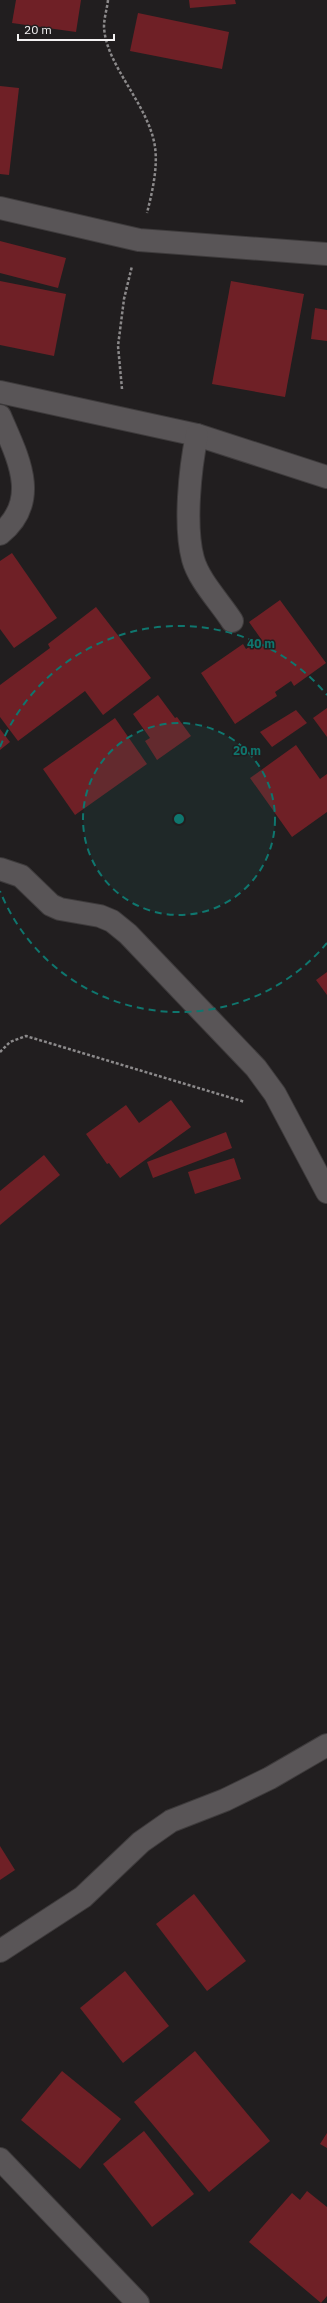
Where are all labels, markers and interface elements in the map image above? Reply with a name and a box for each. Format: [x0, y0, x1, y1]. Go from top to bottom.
scale bar [18, 16, 114, 42]
text: 20 m [24, 22, 52, 37]
text: 40 m [247, 636, 275, 651]
text: 20 m [233, 743, 261, 758]
centre of rings [172, 812, 186, 826]

